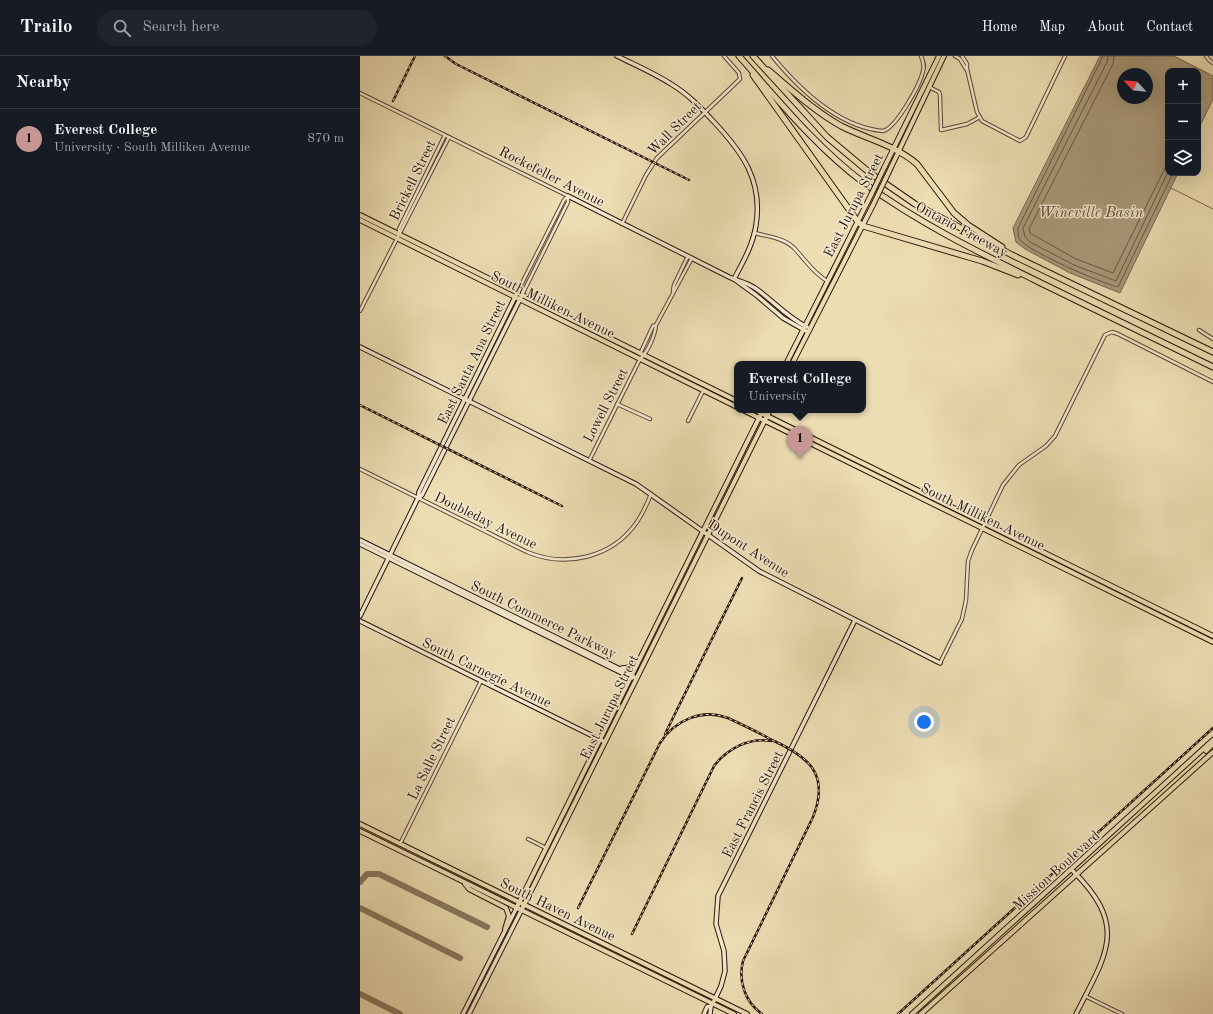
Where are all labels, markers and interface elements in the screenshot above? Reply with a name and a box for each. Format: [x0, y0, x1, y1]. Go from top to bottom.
search box [97, 10, 377, 46]
icon: search [111, 17, 133, 39]
text: Trailo [20, 18, 73, 37]
text: Search here [143, 20, 219, 35]
text: Home [982, 20, 1017, 34]
text: Map [1039, 20, 1065, 34]
text: About [1087, 20, 1124, 34]
text: Contact [1146, 20, 1193, 34]
north arrow [1117, 68, 1153, 104]
map controls [1165, 68, 1201, 176]
button: + [1165, 68, 1201, 104]
text: Nearby [16, 74, 71, 91]
street label: Wall Street [645, 99, 704, 158]
button: − [1165, 104, 1201, 140]
text: Everest College [54, 123, 157, 138]
text: 1 [25, 132, 33, 145]
text: 870 m [307, 132, 344, 145]
street label: Brickell Street [387, 138, 438, 223]
button: layers [1165, 140, 1201, 176]
text: University · South Milliken Avenue [54, 141, 250, 154]
street label: Rockefeller Avenue [497, 144, 606, 209]
street label: East Jurupa Street [822, 151, 886, 260]
street label: Ontario Freeway [913, 200, 1010, 260]
water label: Wineville Basin [1039, 206, 1144, 221]
street label: South Milliken Avenue [488, 269, 617, 341]
street label: East Santa Ana Street [436, 298, 508, 427]
popup [734, 361, 866, 413]
street label: Lowell Street [581, 366, 631, 445]
text: Everest College [748, 372, 852, 387]
text: University [748, 390, 807, 403]
pin: 1 [787, 426, 813, 459]
street label: South Milliken Avenue [918, 481, 1047, 553]
street label: Doubleday Avenue [432, 490, 539, 552]
street label: Dupont Avenue [705, 518, 791, 580]
street label: South Commerce Parkway [469, 579, 619, 662]
street label: South Carnegie Avenue [420, 636, 553, 710]
street label: East Jurupa Street [578, 653, 641, 762]
your location [914, 712, 934, 732]
street label: La Salle Street [406, 714, 458, 802]
street label: East Francis Street [720, 749, 786, 860]
street label: Mission Boulevard [1011, 828, 1103, 913]
street label: South Haven Avenue [498, 876, 617, 944]

